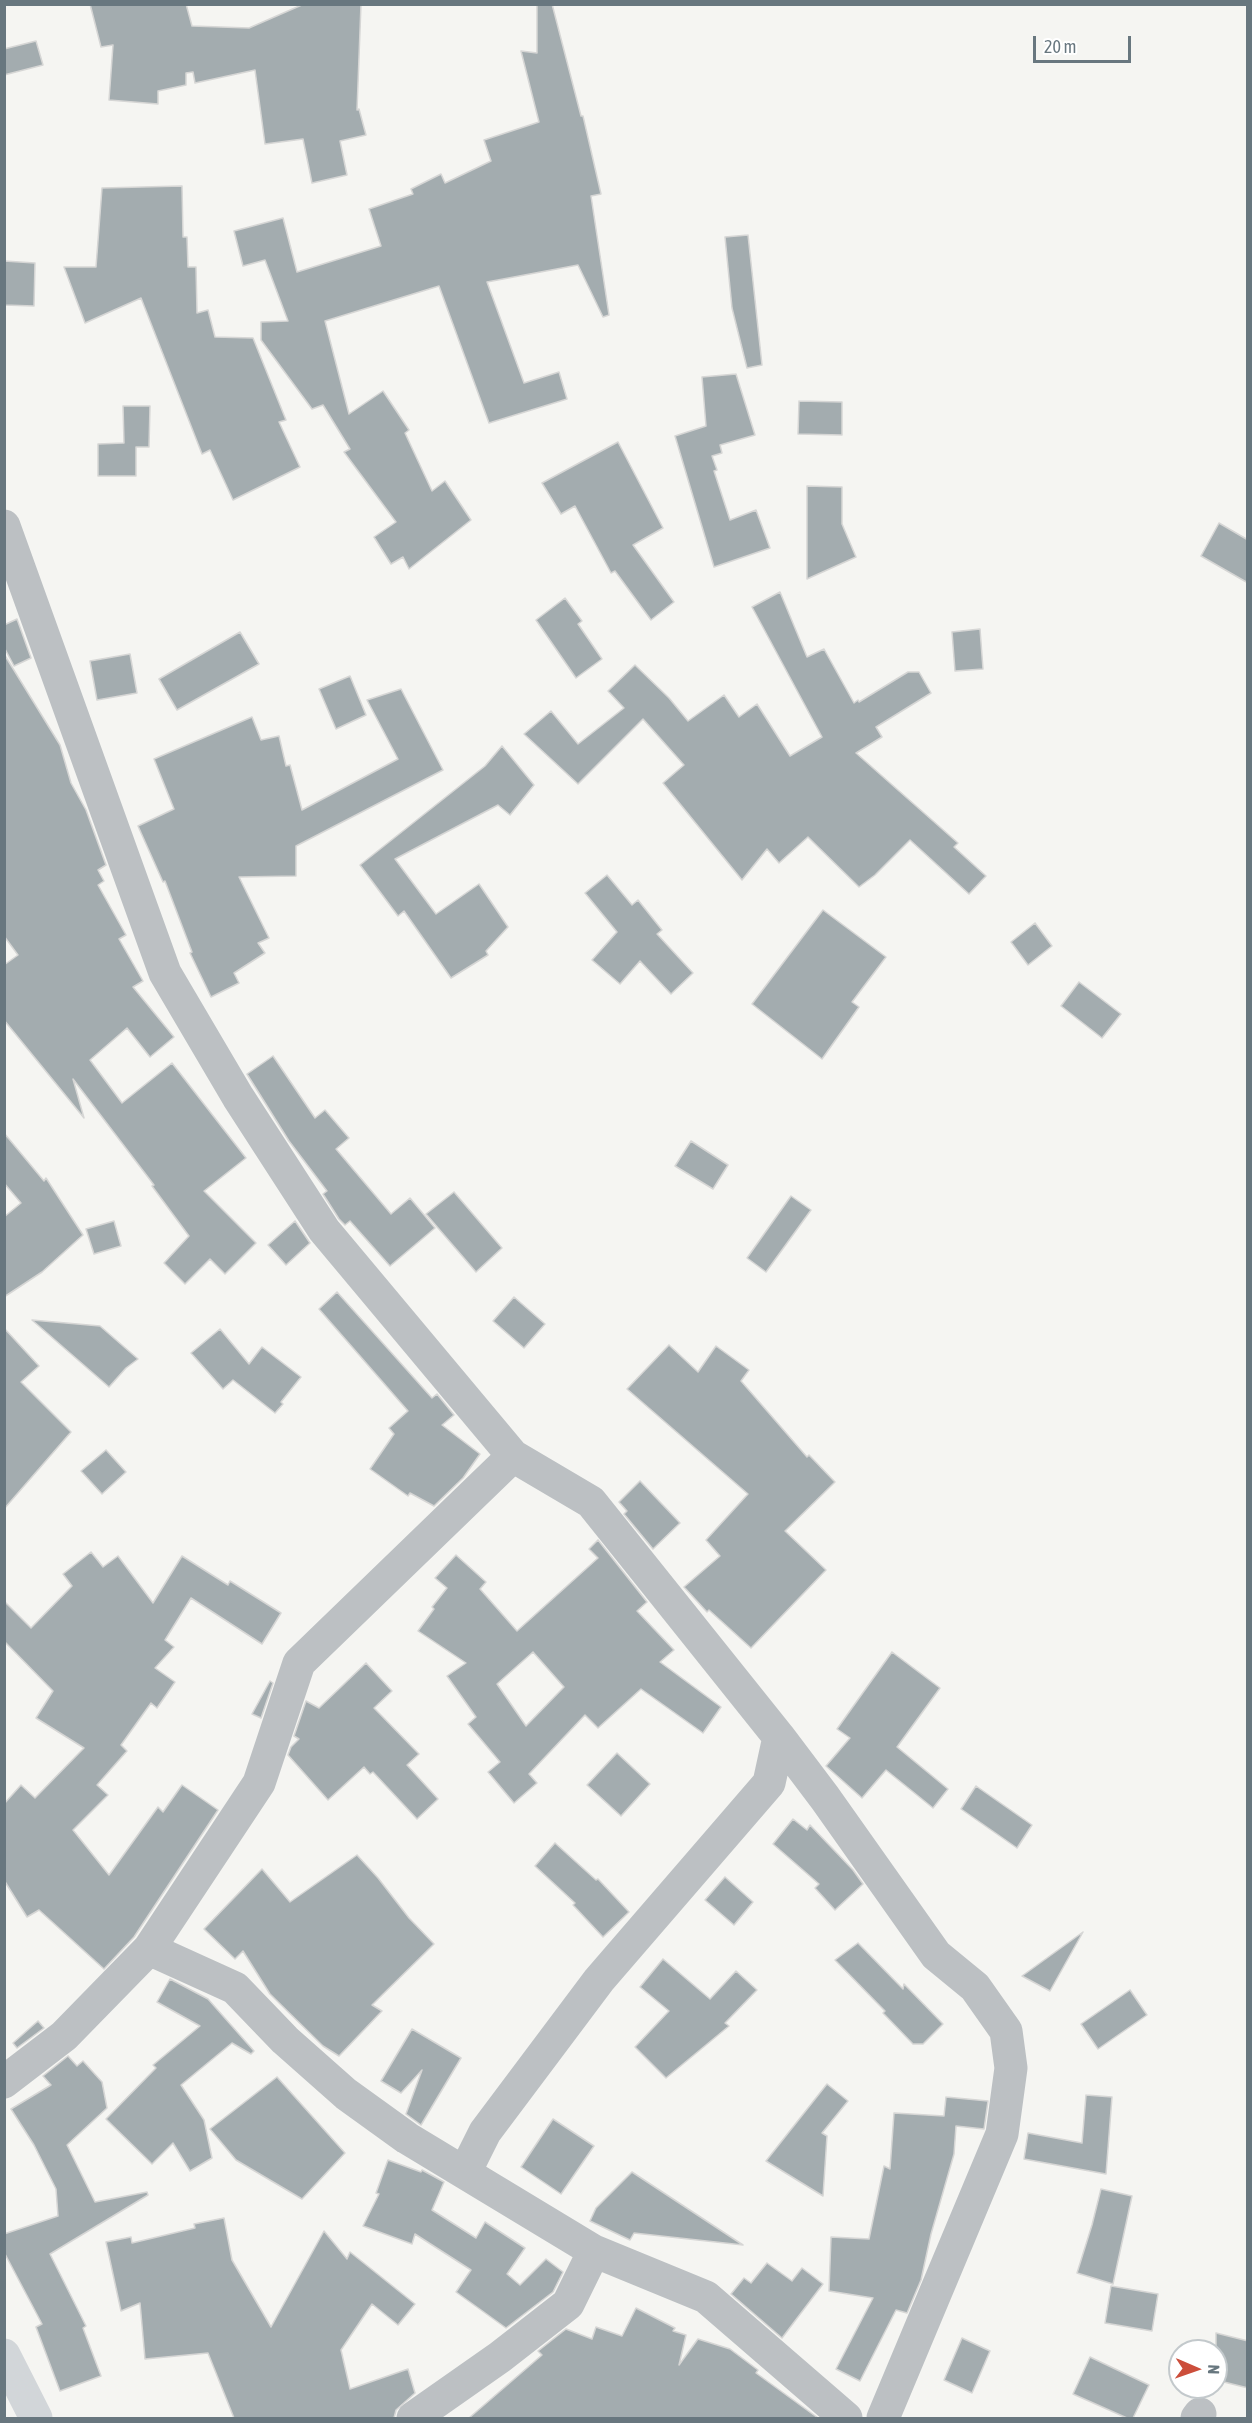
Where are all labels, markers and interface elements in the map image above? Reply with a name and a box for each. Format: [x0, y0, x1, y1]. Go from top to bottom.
scale bar [1036, 24, 1134, 62]
text: 20 m [1044, 36, 1076, 57]
north arrow [1168, 2339, 1228, 2399]
text: N [1205, 2365, 1223, 2375]

